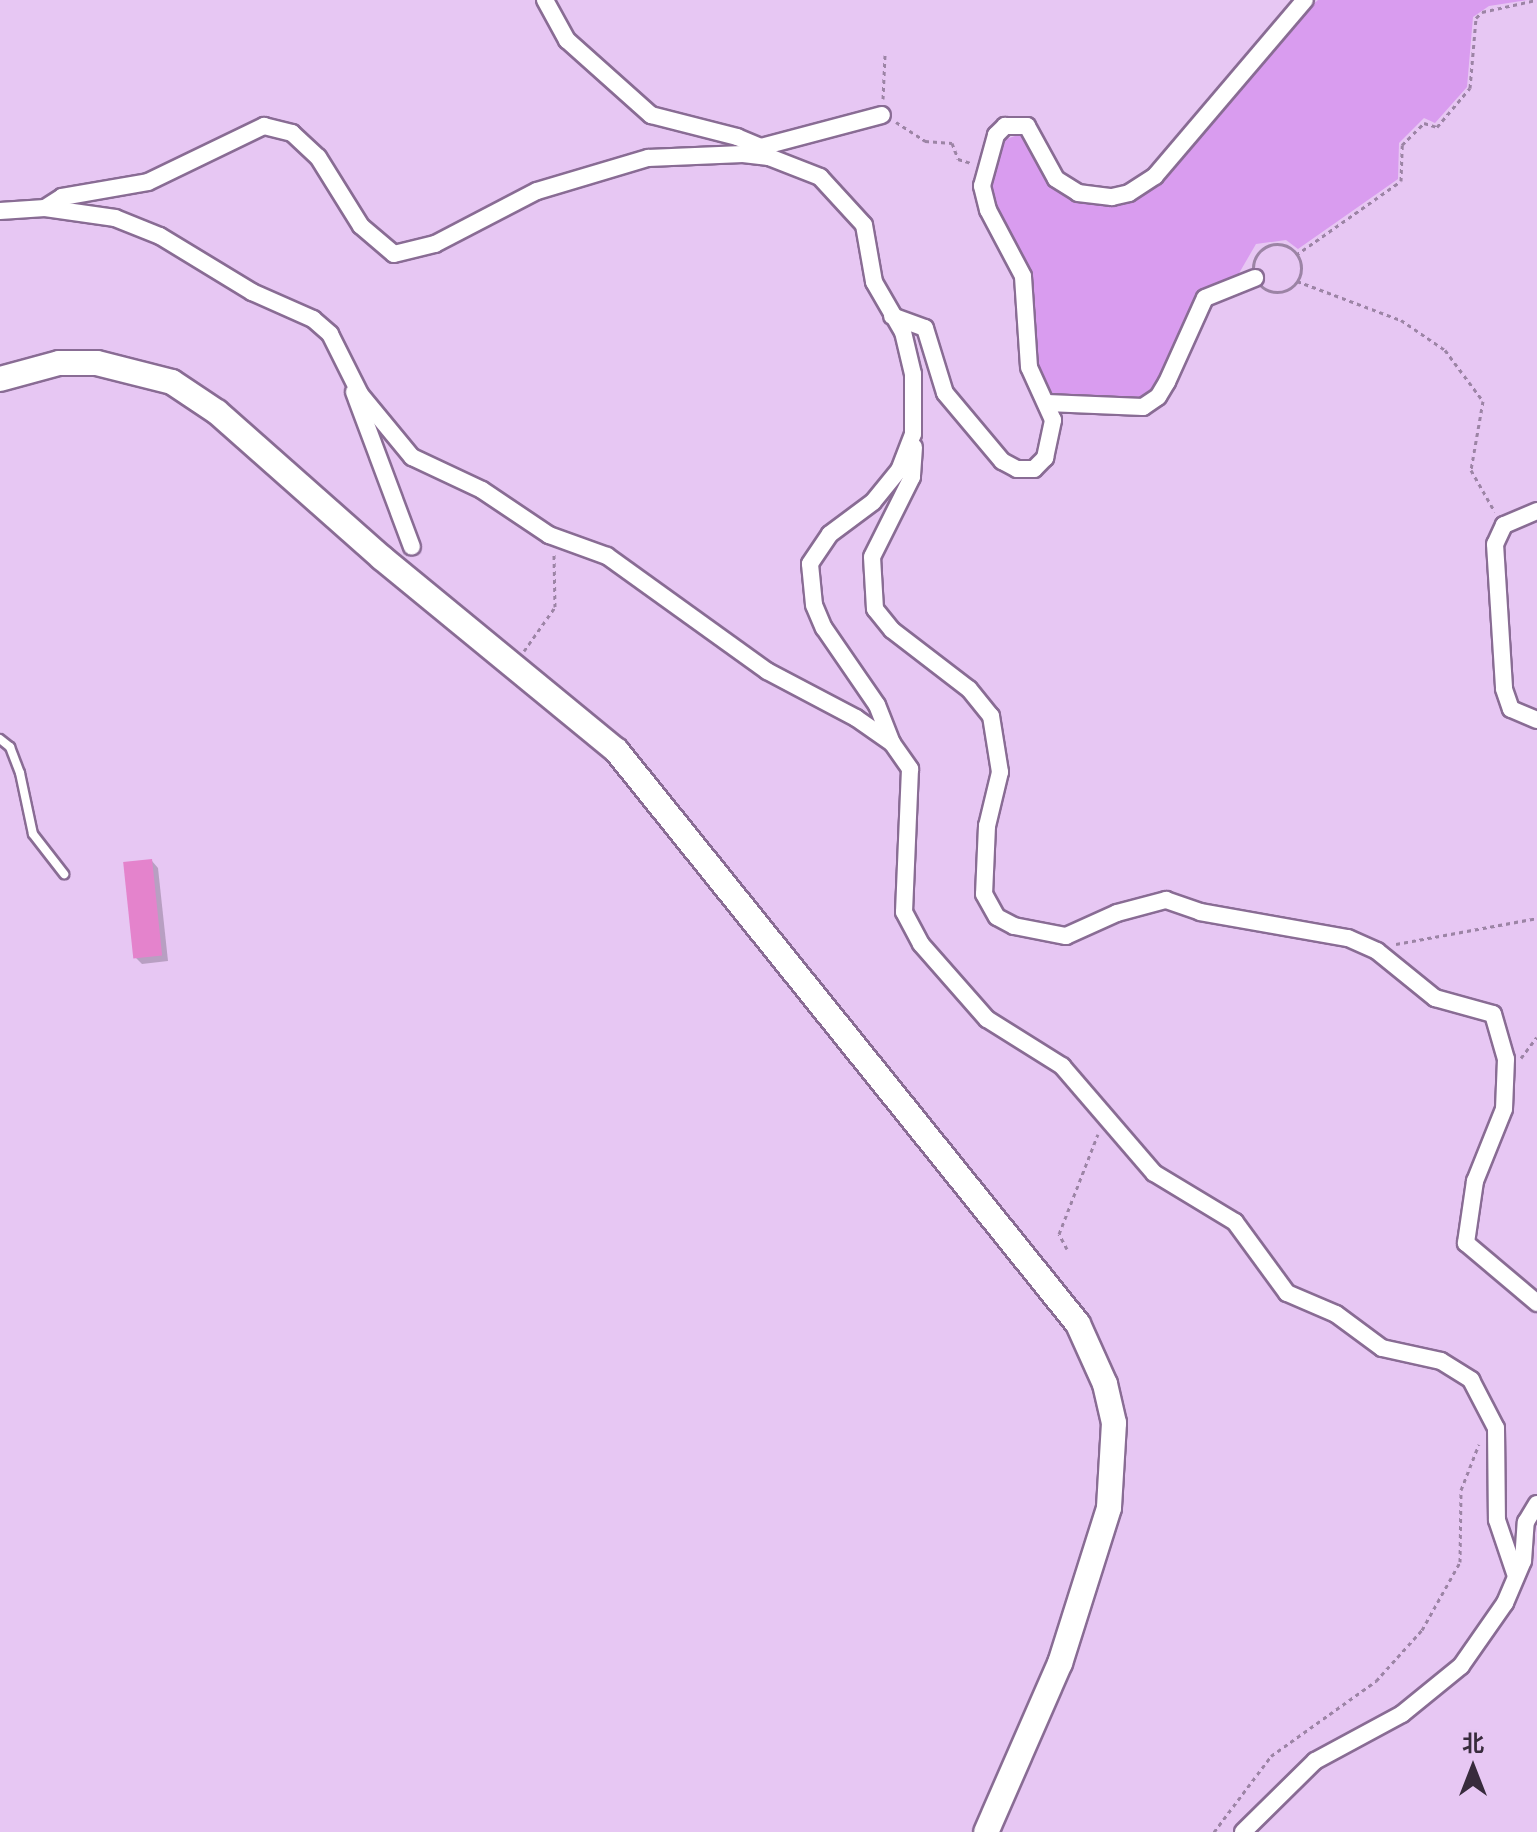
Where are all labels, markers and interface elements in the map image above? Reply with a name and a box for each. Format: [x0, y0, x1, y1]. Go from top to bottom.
north arrow [1433, 1728, 1513, 1808]
text: 北 [1462, 1730, 1484, 1757]

